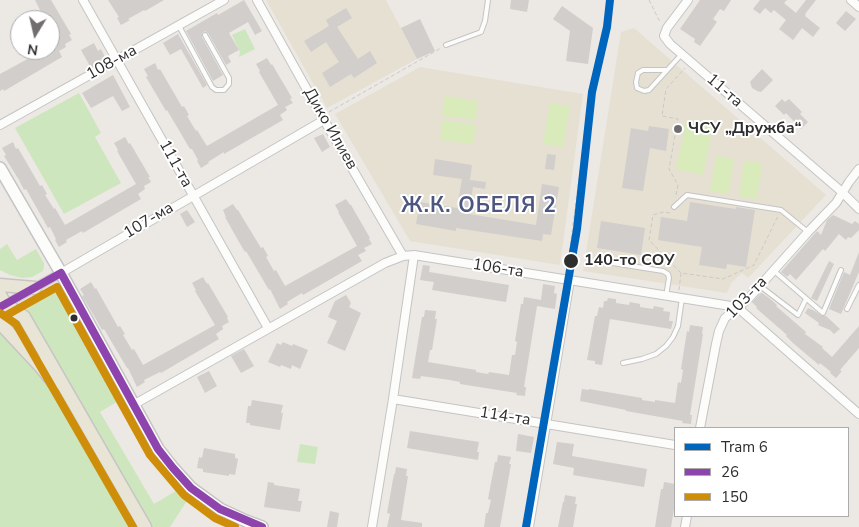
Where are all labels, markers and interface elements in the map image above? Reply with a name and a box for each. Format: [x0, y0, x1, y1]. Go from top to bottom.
north arrow [10, 10, 60, 60]
text: N [26, 39, 39, 60]
street label: 108-ма [83, 41, 141, 85]
street label: 11-та [702, 70, 746, 112]
street label: Дико Илиев [299, 85, 361, 173]
place label: ЧСУ „Дружба“ [688, 119, 802, 139]
marker: ЧСУ „Дружба“ [672, 123, 684, 135]
street label: 111-та [154, 137, 196, 191]
district label: Ж.К. ОБЕЛЯ 2 [400, 194, 558, 220]
street label: 107-ма [121, 199, 177, 243]
place label: 140-то СОУ [584, 251, 674, 271]
marker: 140-то СОУ [562, 252, 580, 270]
street label: 106-та [471, 256, 525, 282]
street label: 103-та [722, 273, 772, 323]
unlabelled marker [69, 313, 79, 323]
street label: 114-та [478, 404, 532, 430]
legend [674, 427, 849, 517]
text: Tram 6 [721, 437, 768, 457]
text: 26 [721, 462, 739, 482]
text: 150 [721, 487, 748, 507]

